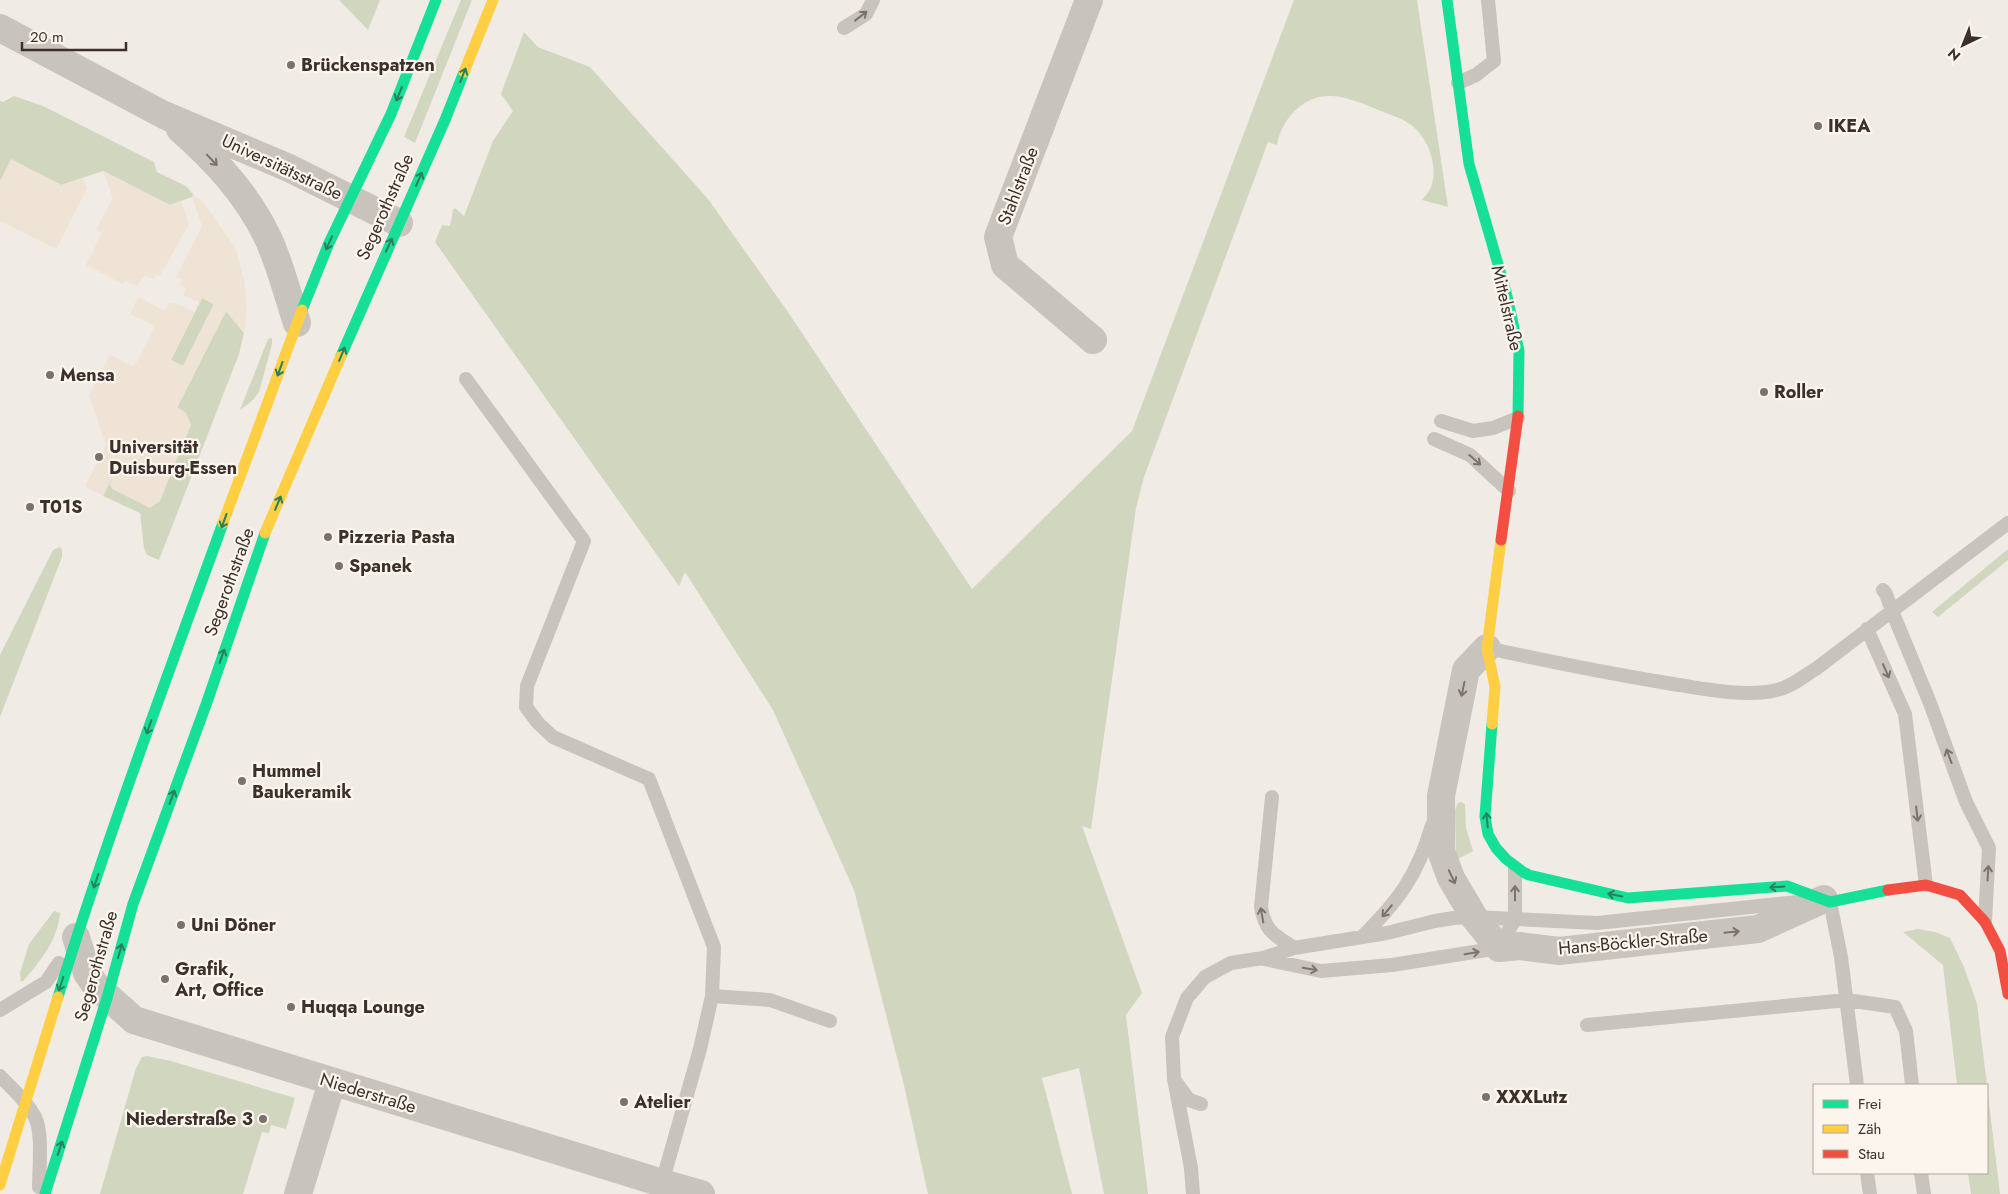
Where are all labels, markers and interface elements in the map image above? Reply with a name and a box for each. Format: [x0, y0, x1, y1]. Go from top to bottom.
one-way arrow [854, 11, 868, 21]
scale bar [22, 20, 126, 52]
north arrow [1938, 20, 1988, 70]
text: 20 m [30, 26, 64, 48]
text: N [1943, 43, 1965, 66]
place label: Brückenspatzen [301, 52, 435, 78]
marker: Brückenspatzen [285, 59, 297, 71]
one-way arrow [459, 68, 468, 83]
one-way arrow [394, 86, 404, 101]
place label: IKEA [1828, 113, 1871, 139]
marker: IKEA [1812, 120, 1824, 132]
street label: Universitätsstraße [217, 128, 347, 206]
street label: Stahlstraße [991, 143, 1045, 229]
street label: Segerothstraße [350, 150, 420, 264]
one-way arrow [206, 154, 218, 166]
one-way arrow [414, 172, 424, 187]
one-way arrow [324, 235, 333, 250]
one-way arrow [384, 238, 394, 253]
street label: Mittelstraße [1485, 263, 1529, 353]
one-way arrow [337, 347, 347, 362]
one-way arrow [275, 361, 284, 376]
place label: Mensa [60, 362, 115, 388]
marker: Mensa [44, 369, 56, 381]
place label: Roller [1774, 379, 1824, 405]
marker: Roller [1758, 386, 1770, 398]
place label: Universität Duisburg-Essen [109, 434, 237, 481]
marker: Universität Duisburg-Essen [93, 451, 105, 463]
one-way arrow [1468, 454, 1481, 466]
place label: T01S [40, 494, 82, 520]
one-way arrow [274, 496, 283, 511]
marker: T01S [24, 501, 36, 513]
one-way arrow [219, 513, 228, 528]
street label: Segerothstraße [197, 524, 261, 640]
place label: Pizzeria Pasta [338, 524, 455, 550]
marker: Pizzeria Pasta [322, 531, 334, 543]
place label: Spanek [349, 553, 413, 579]
marker: Spanek [333, 560, 345, 572]
one-way arrow [218, 648, 228, 664]
one-way arrow [1882, 663, 1892, 678]
one-way arrow [1457, 680, 1467, 696]
one-way arrow [144, 719, 153, 735]
one-way arrow [1944, 749, 1953, 765]
place label: Hummel Baukeramik [252, 758, 352, 805]
marker: Hummel Baukeramik [236, 775, 248, 787]
one-way arrow [168, 790, 177, 805]
one-way arrow [1912, 806, 1922, 822]
one-way arrow [1482, 813, 1491, 829]
one-way arrow [1983, 865, 1992, 881]
one-way arrow [1447, 869, 1457, 884]
one-way arrow [91, 873, 100, 888]
one-way arrow [1770, 882, 1786, 892]
one-way arrow [1510, 885, 1520, 902]
one-way arrow [1608, 890, 1624, 899]
one-way arrow [1381, 904, 1392, 917]
one-way arrow [1257, 907, 1267, 923]
street label: Segerothstraße [68, 908, 124, 1024]
place label: Uni Döner [191, 912, 277, 938]
marker: Uni Döner [175, 919, 187, 931]
street label: Hans-Böckler-Straße [1557, 923, 1709, 961]
one-way arrow [1723, 927, 1739, 937]
one-way arrow [116, 944, 126, 960]
one-way arrow [1463, 947, 1479, 957]
place label: Grafik, Art, Office [174, 956, 264, 1003]
one-way arrow [1302, 964, 1318, 974]
marker: Grafik, Art, Office [159, 973, 171, 985]
one-way arrow [56, 976, 66, 992]
place label: Huqqa Lounge [301, 994, 425, 1020]
marker: Huqqa Lounge [285, 1001, 297, 1013]
street label: Niederstraße [317, 1066, 419, 1120]
place label: XXXLutz [1496, 1084, 1568, 1110]
legend [1813, 1084, 1988, 1174]
place label: Atelier [633, 1089, 691, 1115]
marker: XXXLutz [1480, 1091, 1492, 1103]
text: Frei [1858, 1093, 1882, 1115]
marker: Atelier [618, 1096, 630, 1108]
place label: Niederstraße 3 [126, 1106, 253, 1132]
marker: Niederstraße 3 [257, 1113, 269, 1125]
text: Zäh [1858, 1118, 1881, 1140]
one-way arrow [56, 1140, 66, 1156]
text: Stau [1858, 1143, 1885, 1165]

